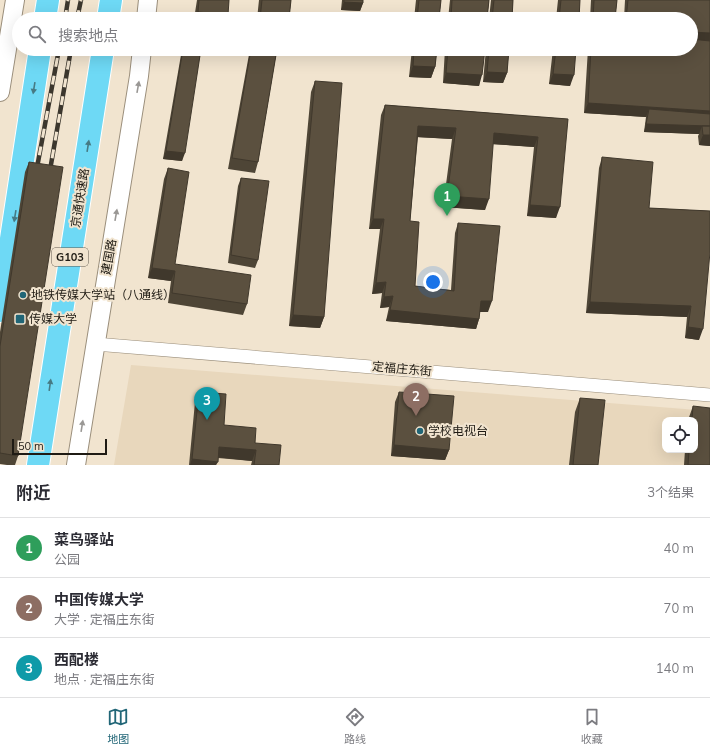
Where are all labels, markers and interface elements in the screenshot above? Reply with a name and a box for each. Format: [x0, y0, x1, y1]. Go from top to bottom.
search box [12, 12, 698, 56]
icon: search [26, 23, 48, 45]
text: 搜索地点 [58, 26, 118, 45]
one-way arrow [31, 81, 37, 94]
one-way arrow [135, 81, 141, 93]
one-way arrow [85, 140, 91, 152]
street label: 京通快速路 [67, 167, 92, 229]
pin: 1 [434, 183, 460, 216]
one-way arrow [113, 209, 119, 221]
one-way arrow [12, 210, 18, 222]
street label: 建国路 [98, 238, 119, 276]
road number: G103 [52, 248, 88, 266]
your location [423, 272, 443, 292]
place label: 地铁传媒大学站（八通线） [31, 287, 175, 302]
marker: 地铁传媒大学站（八通线） [18, 290, 28, 300]
place label: 传媒大学 [29, 311, 77, 326]
marker: 传媒大学 [14, 313, 26, 325]
street label: 定福庄东街 [371, 358, 433, 379]
one-way arrow [47, 379, 53, 391]
pin: 2 [403, 383, 429, 416]
pin: 3 [194, 387, 220, 420]
map controls [662, 417, 698, 453]
button: locate [662, 417, 698, 453]
one-way arrow [79, 420, 85, 433]
place label: 学校电视台 [428, 423, 488, 438]
marker: 学校电视台 [415, 426, 425, 436]
scale bar [12, 437, 107, 456]
text: 50 m [18, 439, 44, 453]
text: 附近 [16, 482, 50, 503]
text: 3个结果 [647, 484, 694, 500]
text: 菜鸟驿站 [54, 530, 114, 549]
text: 1 [25, 540, 33, 556]
text: 40 m [664, 540, 694, 556]
text: 公园 [54, 551, 80, 567]
text: 中国传媒大学 [54, 590, 144, 609]
text: 2 [25, 600, 33, 616]
text: 70 m [664, 600, 694, 616]
text: 大学 · 定福庄东街 [54, 611, 155, 627]
text: 西配楼 [54, 650, 99, 669]
text: 3 [25, 660, 33, 676]
text: 140 m [656, 660, 694, 676]
text: 地点 · 定福庄东街 [54, 671, 155, 687]
tab: 地图 [107, 706, 129, 746]
tab: 路线 [344, 706, 366, 746]
tab: 收藏 [581, 706, 603, 746]

